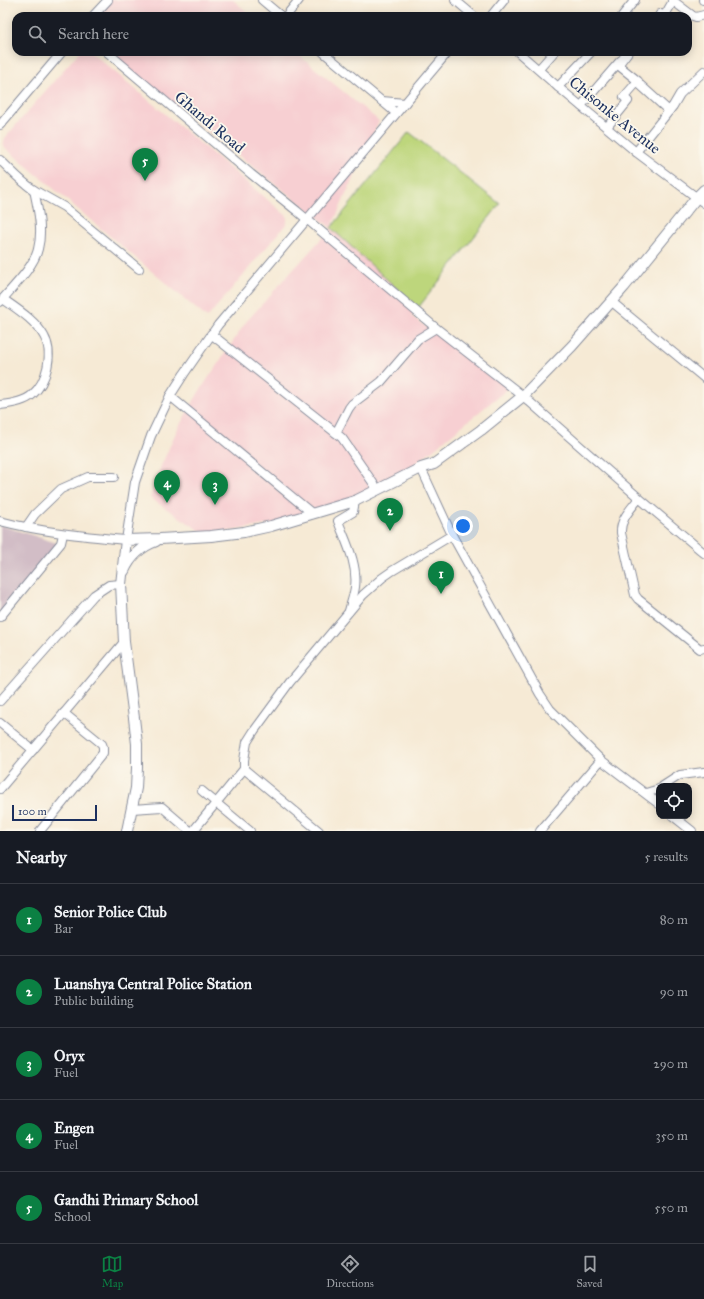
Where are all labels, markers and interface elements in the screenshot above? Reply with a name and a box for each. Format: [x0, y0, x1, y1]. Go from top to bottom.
search box [12, 12, 692, 56]
icon: search [26, 23, 48, 45]
text: Search here [58, 25, 129, 43]
street label: Chisonke Avenue [565, 72, 665, 158]
street label: Ghandi Road [171, 87, 249, 157]
pin: 5 [132, 148, 158, 181]
pin: 4 [154, 470, 180, 503]
pin: 3 [202, 472, 228, 505]
pin: 2 [377, 498, 403, 531]
your location [453, 516, 473, 536]
pin: 1 [428, 561, 454, 594]
map controls [656, 783, 692, 819]
button: locate [656, 783, 692, 819]
scale bar [12, 803, 97, 822]
text: 100 m [18, 805, 47, 818]
text: Nearby [16, 847, 67, 868]
text: 5 results [644, 849, 688, 865]
text: Senior Police Club [54, 903, 167, 921]
text: 1 [26, 912, 32, 928]
text: 80 m [660, 912, 688, 928]
text: Bar [54, 921, 73, 937]
text: Luanshya Central Police Station [54, 975, 252, 993]
text: 2 [26, 984, 32, 1000]
text: 90 m [660, 984, 688, 1000]
text: Public building [54, 993, 133, 1009]
text: Oryx [54, 1047, 85, 1065]
text: 3 [26, 1056, 32, 1072]
text: 290 m [653, 1056, 688, 1072]
text: Fuel [54, 1065, 78, 1081]
text: Engen [54, 1119, 94, 1137]
text: 4 [25, 1128, 33, 1144]
text: 350 m [655, 1128, 688, 1144]
text: Fuel [54, 1137, 78, 1153]
text: Gandhi Primary School [54, 1191, 198, 1209]
text: 5 [26, 1200, 32, 1216]
text: 550 m [655, 1200, 688, 1216]
text: School [54, 1209, 91, 1225]
tab: Map [101, 1253, 123, 1290]
tab: Directions [326, 1253, 374, 1290]
tab: Saved [576, 1253, 603, 1290]

